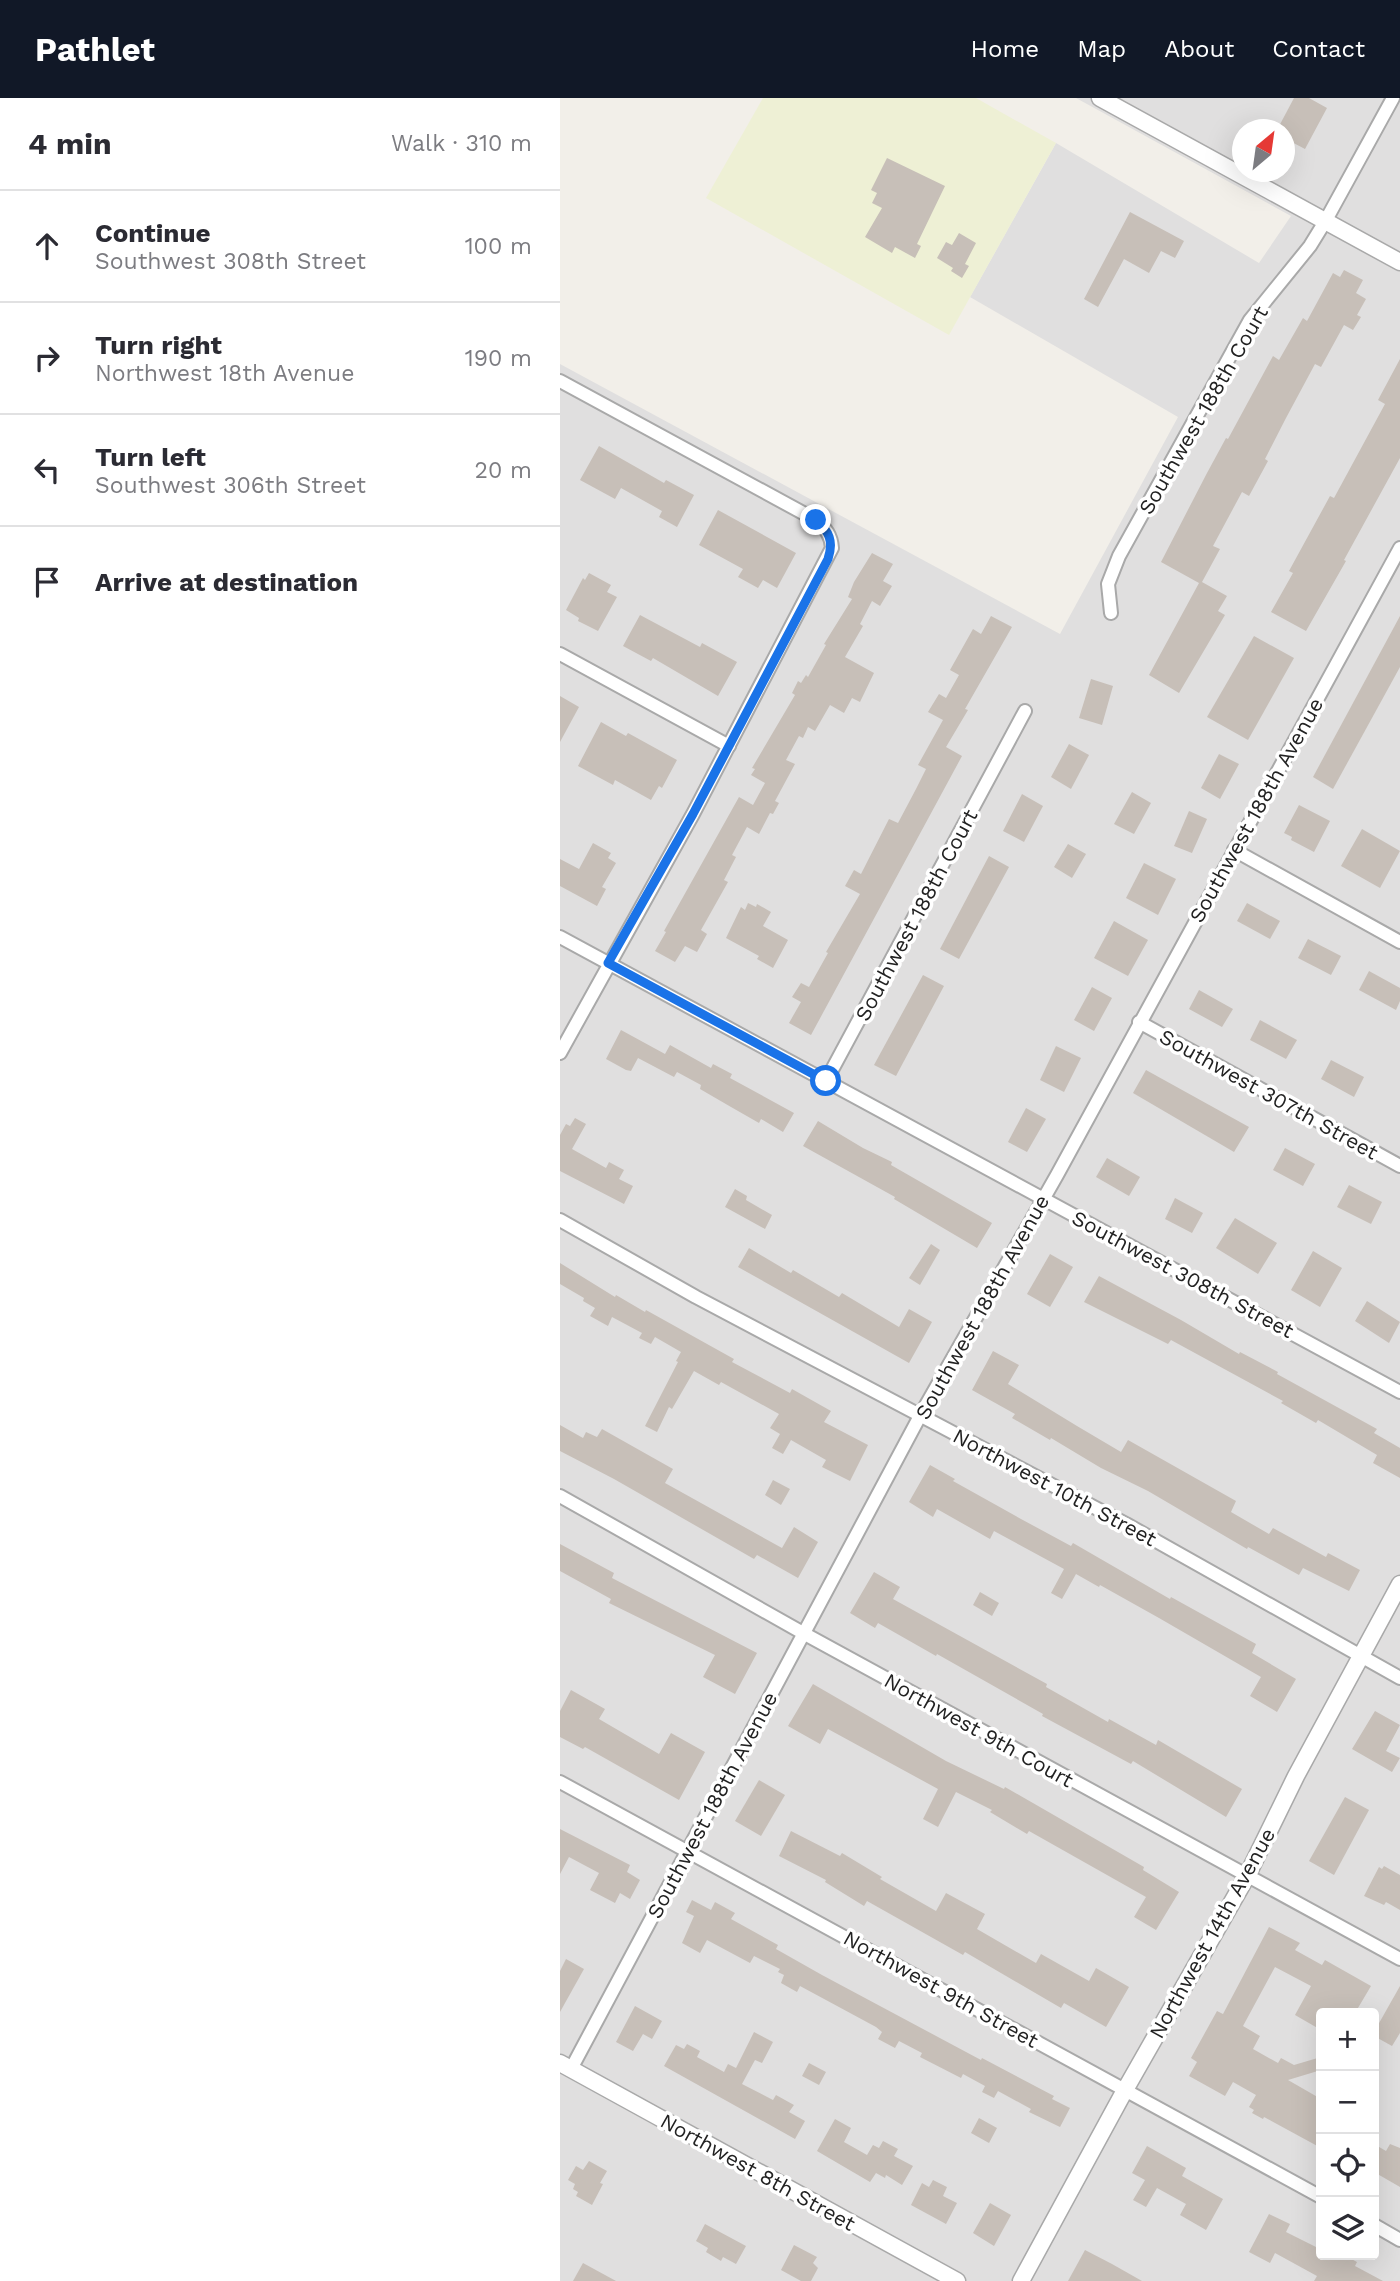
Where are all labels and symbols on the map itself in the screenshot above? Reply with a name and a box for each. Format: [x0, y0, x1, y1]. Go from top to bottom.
north arrow [1232, 119, 1295, 182]
street label: Southwest 188th Court [1133, 301, 1273, 519]
route end [800, 504, 831, 535]
street label: Southwest 188th Avenue [1184, 693, 1328, 927]
street label: Southwest 188th Court [849, 805, 983, 1025]
street label: Southwest 307th Street [1155, 1023, 1383, 1165]
route start [810, 1065, 841, 1096]
street label: Southwest 188th Avenue [910, 1190, 1054, 1424]
street label: Southwest 308th Street [1068, 1205, 1298, 1343]
street label: Northwest 10th Street [949, 1423, 1161, 1551]
street label: Northwest 9th Court [880, 1668, 1078, 1793]
street label: Southwest 188th Avenue [642, 1687, 782, 1923]
street label: Northwest 14th Avenue [1144, 1823, 1280, 2043]
street label: Northwest 9th Street [839, 1925, 1043, 2053]
street label: Northwest 8th Street [656, 2108, 860, 2236]

